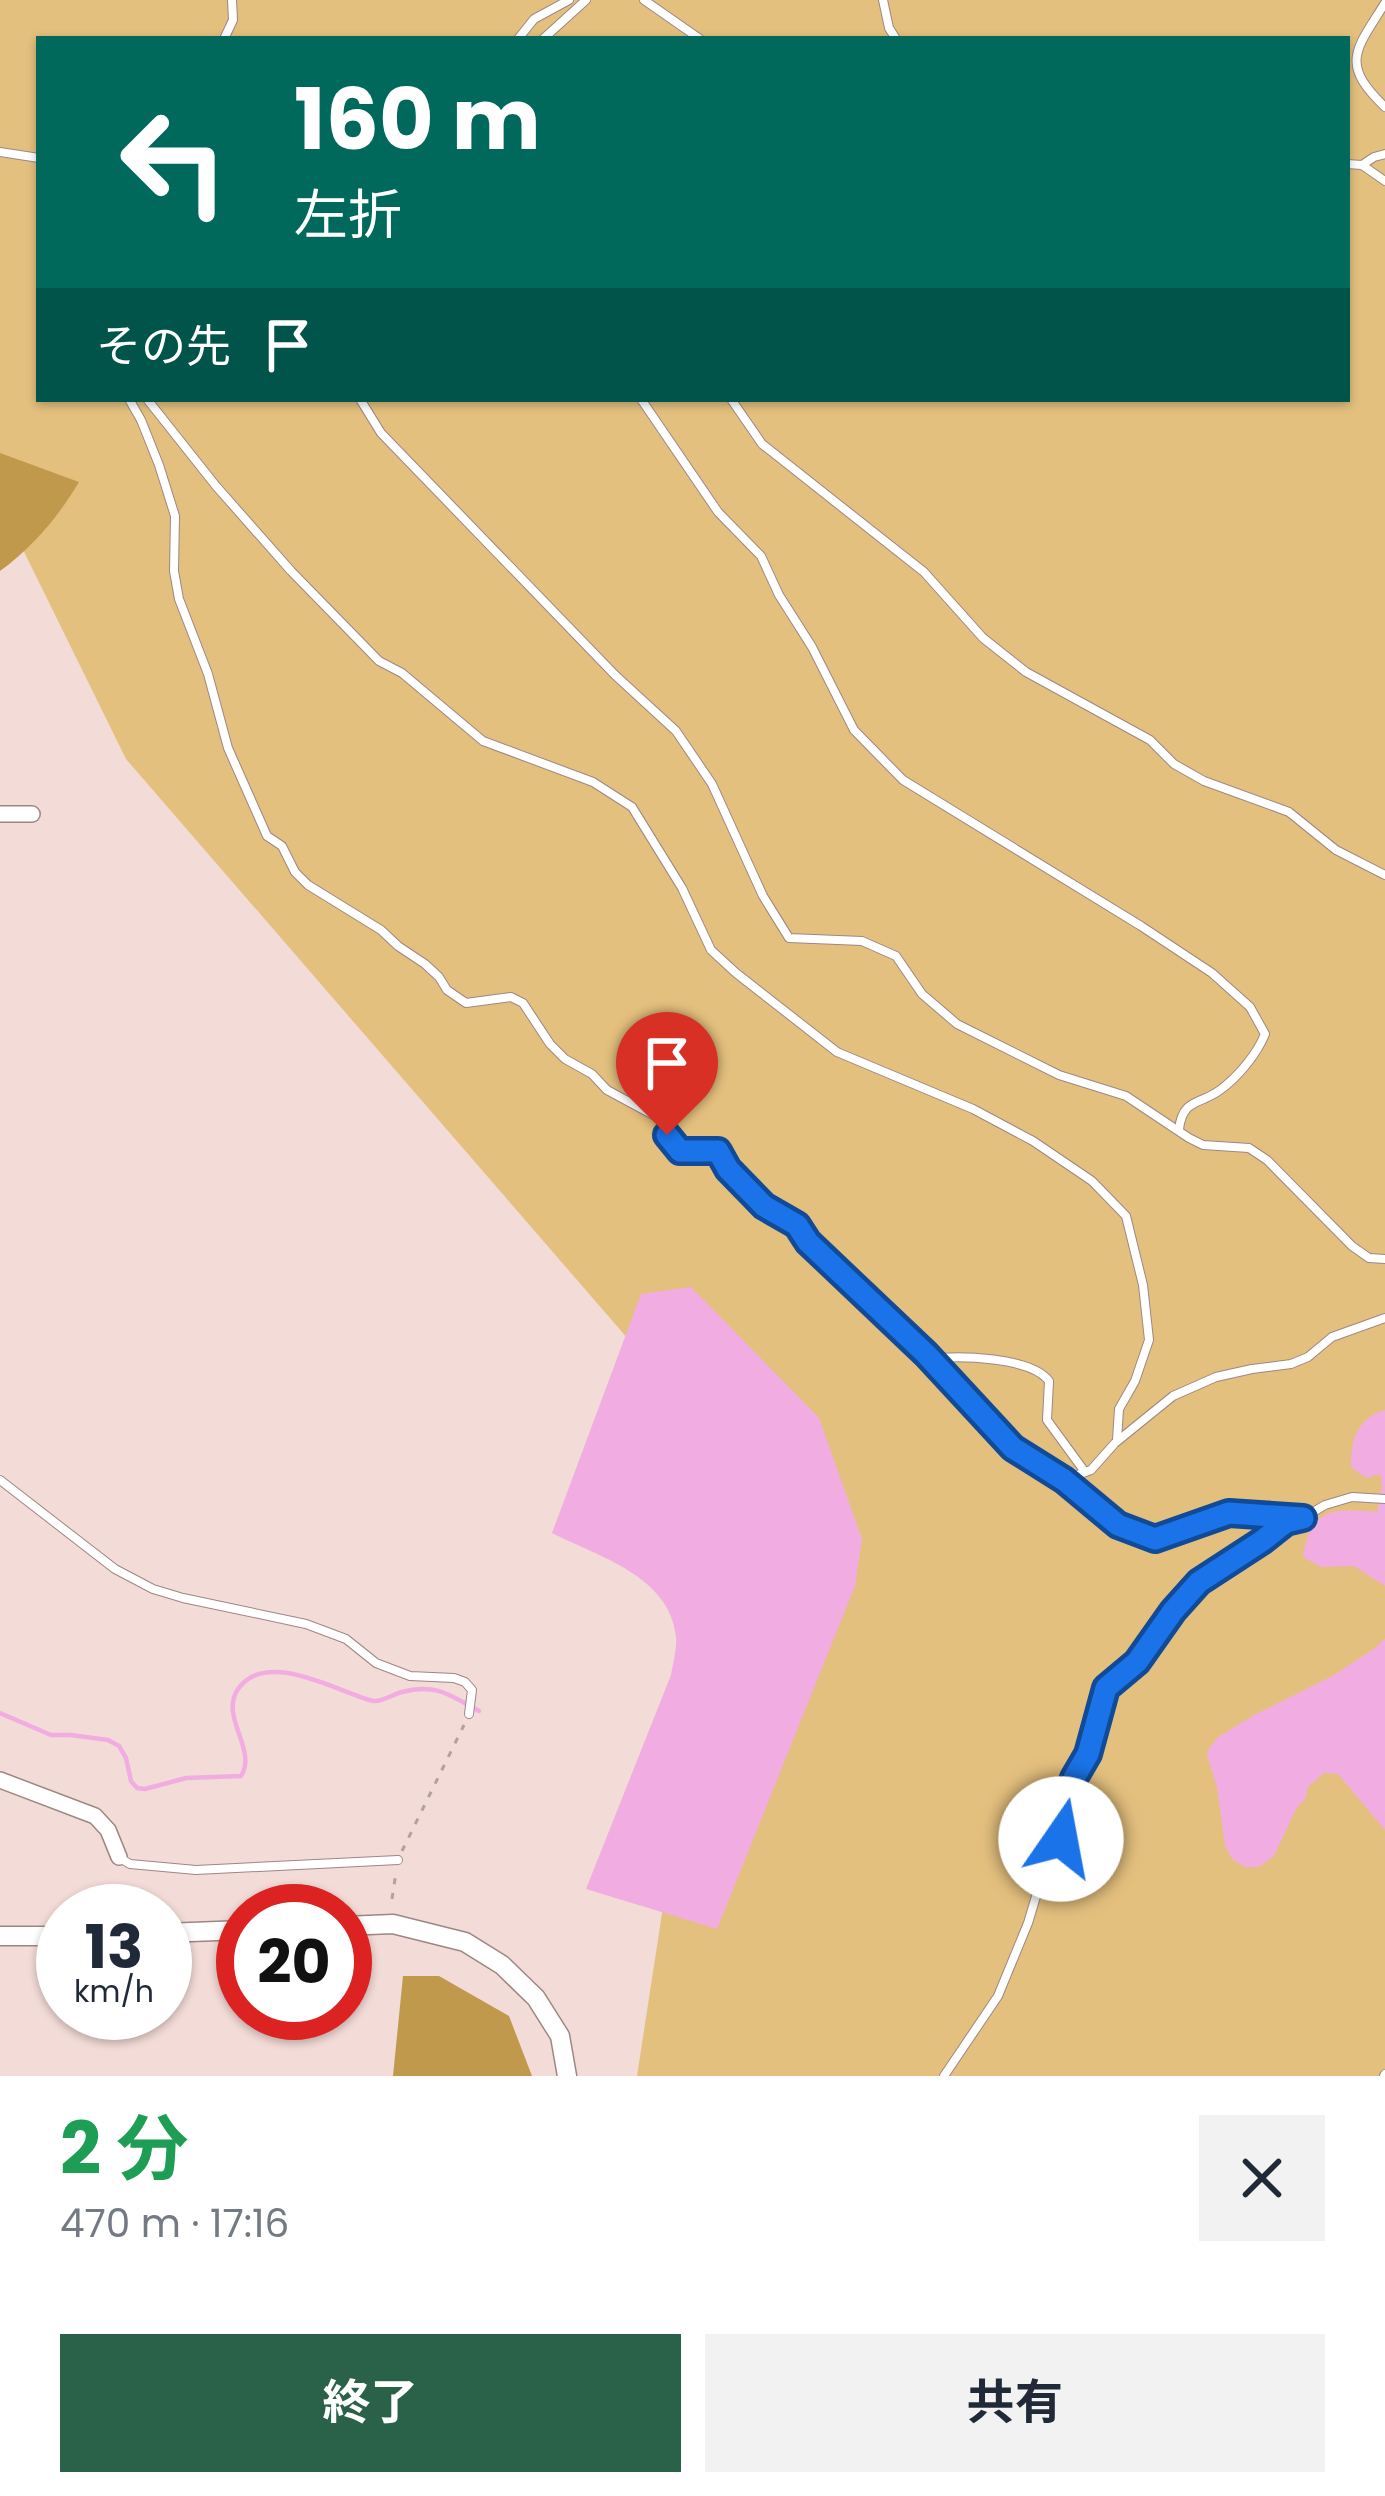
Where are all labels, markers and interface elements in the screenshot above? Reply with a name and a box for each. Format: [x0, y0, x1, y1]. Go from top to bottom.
text: 160 m [294, 61, 541, 178]
icon: left [96, 84, 252, 240]
text: 左折 [294, 177, 402, 253]
icon: arrive [255, 312, 321, 378]
text: その先 [96, 315, 231, 378]
pin [616, 1012, 718, 1135]
icon: arrive [634, 1030, 700, 1096]
position arrow [998, 1776, 1124, 1902]
speed limit sign: 20 [216, 1884, 372, 2040]
text: 13 [85, 1905, 143, 1989]
text: km/h [74, 1970, 154, 2013]
text: 2 分 [60, 2098, 188, 2199]
button: close [1199, 2115, 1325, 2241]
text: 470 m · 17:16 [60, 2196, 289, 2251]
button: 終了 [60, 2334, 681, 2472]
button: 共有 [705, 2334, 1325, 2472]

